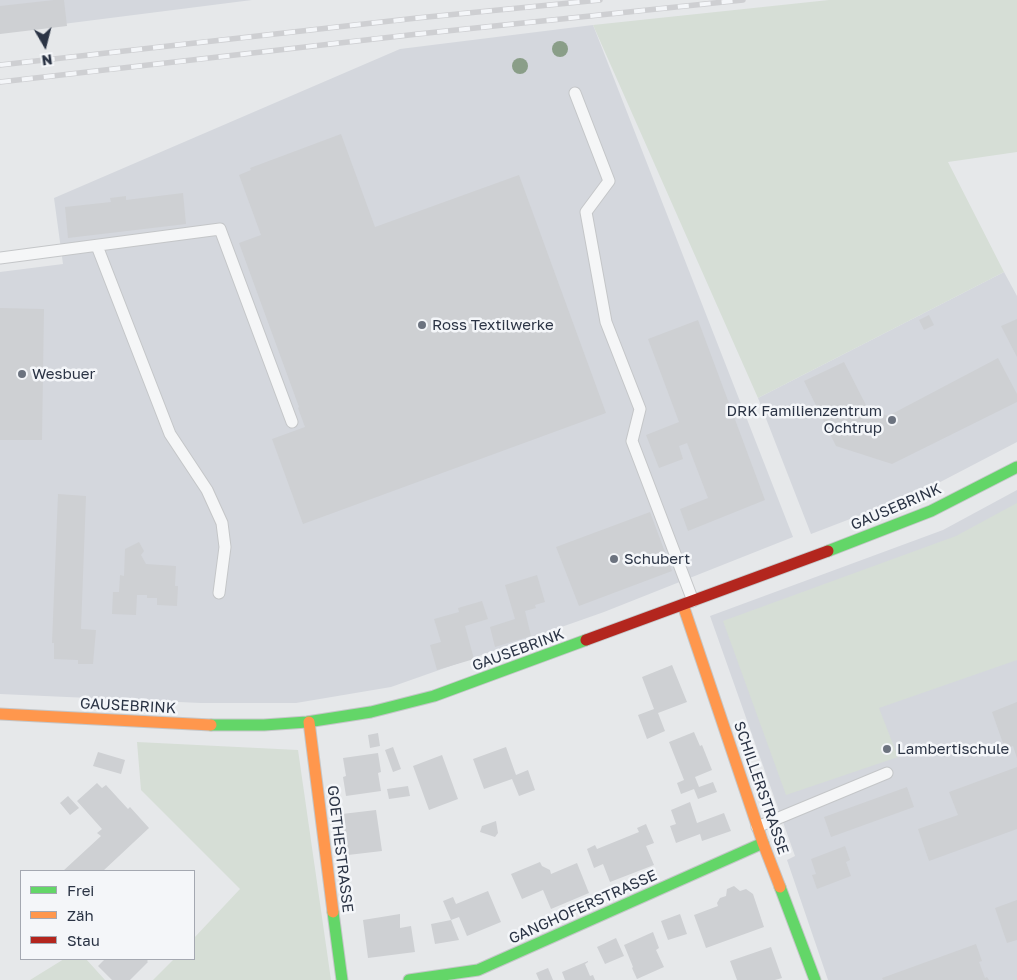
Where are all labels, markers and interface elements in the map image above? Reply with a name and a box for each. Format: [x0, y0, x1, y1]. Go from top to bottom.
north arrow [20, 20, 70, 70]
text: N [41, 51, 54, 70]
place label: Ross Textilwerke [432, 316, 554, 334]
marker: Ross Textilwerke [416, 319, 428, 331]
place label: Wesbuer [32, 365, 95, 383]
marker: Wesbuer [16, 368, 28, 380]
place label: DRK Familienzentrum Ochtrup [726, 402, 882, 437]
marker: DRK Familienzentrum Ochtrup [886, 414, 898, 426]
street label: GAUSEBRINK [848, 480, 944, 534]
place label: Schubert [624, 550, 690, 568]
marker: Schubert [608, 553, 620, 565]
street label: GAUSEBRINK [470, 625, 566, 675]
street label: GAUSEBRINK [79, 694, 177, 718]
street label: SCHILLERSTRASSE [730, 719, 792, 857]
place label: Lambertischule [897, 740, 1009, 758]
marker: Lambertischule [881, 743, 893, 755]
street label: GOETHESTRASSE [323, 784, 357, 914]
street label: GANGHOFERSTRASSE [506, 866, 660, 948]
legend [20, 870, 195, 960]
text: Frei [67, 881, 94, 899]
text: Zäh [67, 906, 94, 924]
text: Stau [67, 931, 100, 949]

